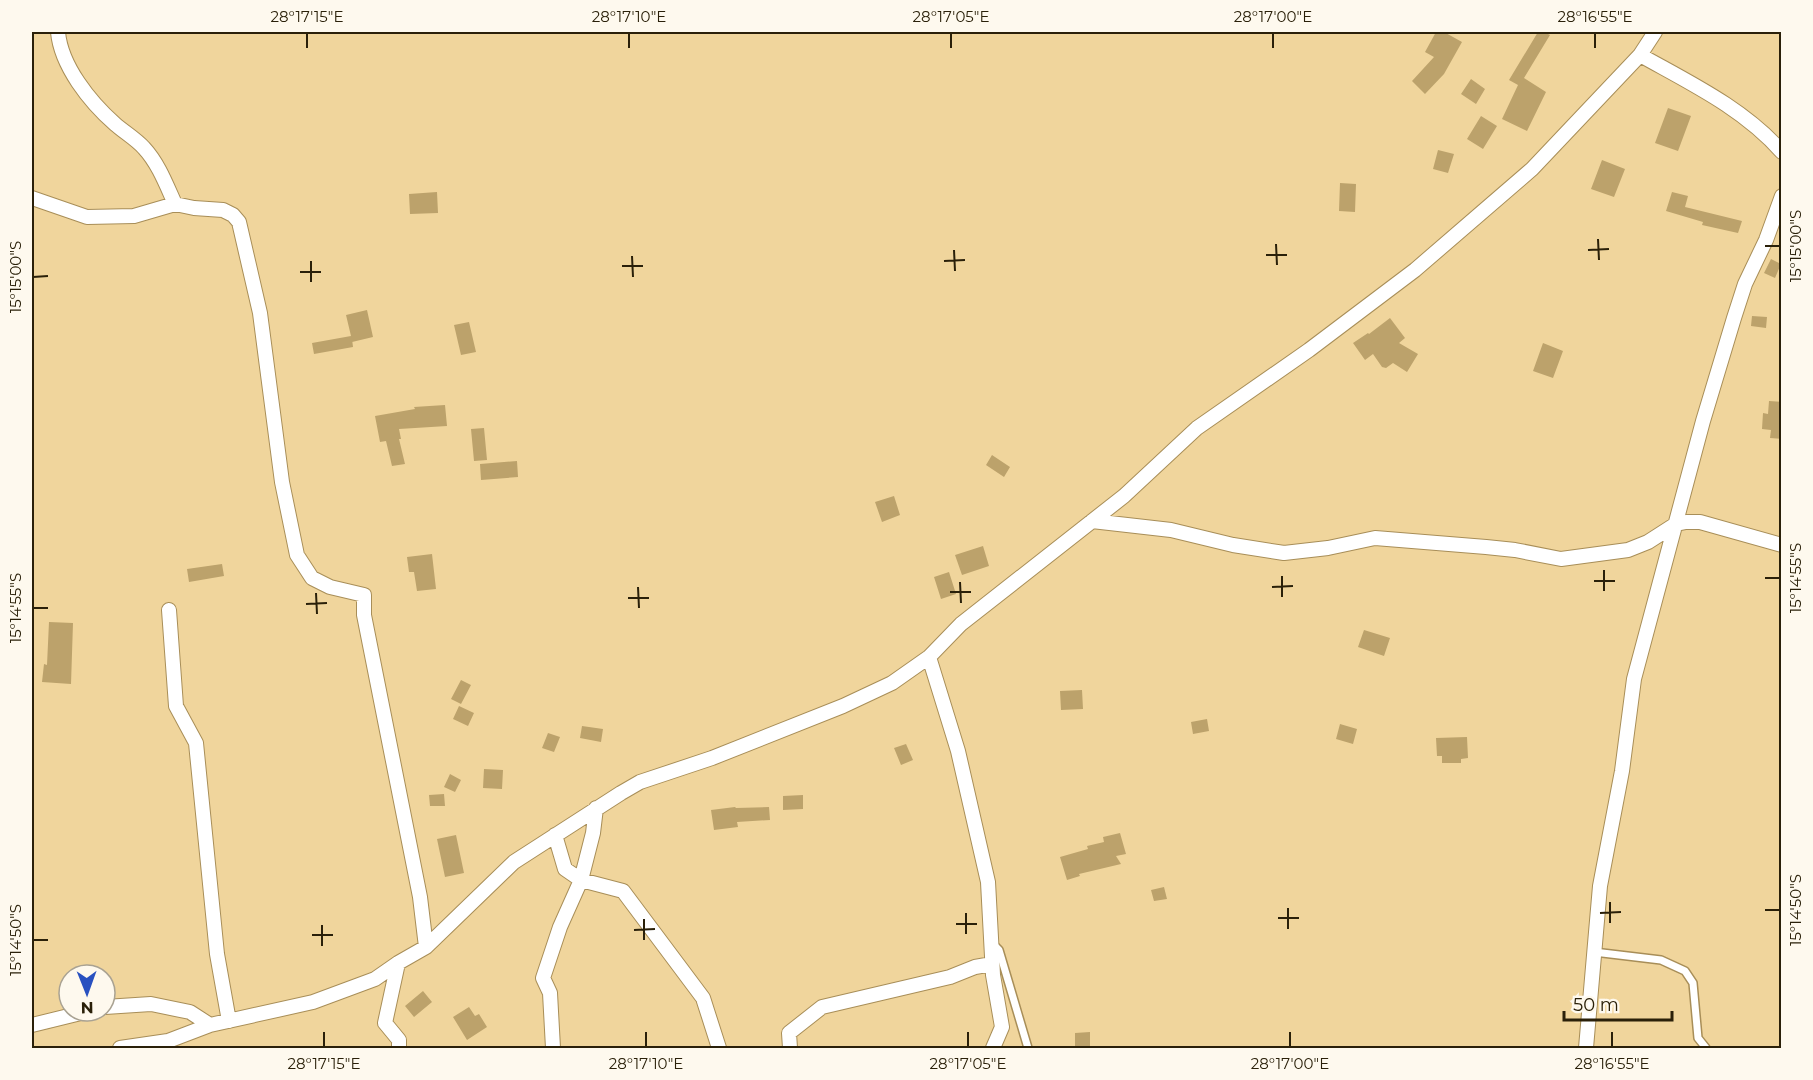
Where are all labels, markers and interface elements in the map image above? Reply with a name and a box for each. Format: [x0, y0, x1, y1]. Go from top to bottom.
text: 28°17'15"E [271, 7, 344, 26]
text: 28°17'10"E [592, 7, 666, 26]
text: 28°17'05"E [913, 7, 989, 26]
text: 28°17'00"E [1234, 7, 1312, 26]
text: 28°16'55"E [1557, 7, 1633, 26]
text: 15°15'00"S [1786, 210, 1805, 282]
text: 15°15'00"S [6, 241, 25, 313]
text: 15°14'55"S [1786, 543, 1805, 613]
text: 15°14'55"S [6, 573, 25, 643]
text: 15°14'50"S [1786, 874, 1805, 946]
text: 15°14'50"S [6, 904, 25, 976]
north arrow [57, 963, 117, 1023]
scale bar [1564, 984, 1672, 1022]
text: 50 m [1573, 994, 1619, 1016]
text: N [81, 998, 94, 1017]
text: 28°17'15"E [288, 1054, 361, 1073]
text: 28°17'10"E [609, 1054, 683, 1073]
text: 28°17'05"E [930, 1054, 1006, 1073]
text: 28°17'00"E [1251, 1054, 1329, 1073]
text: 28°16'55"E [1574, 1054, 1650, 1073]

